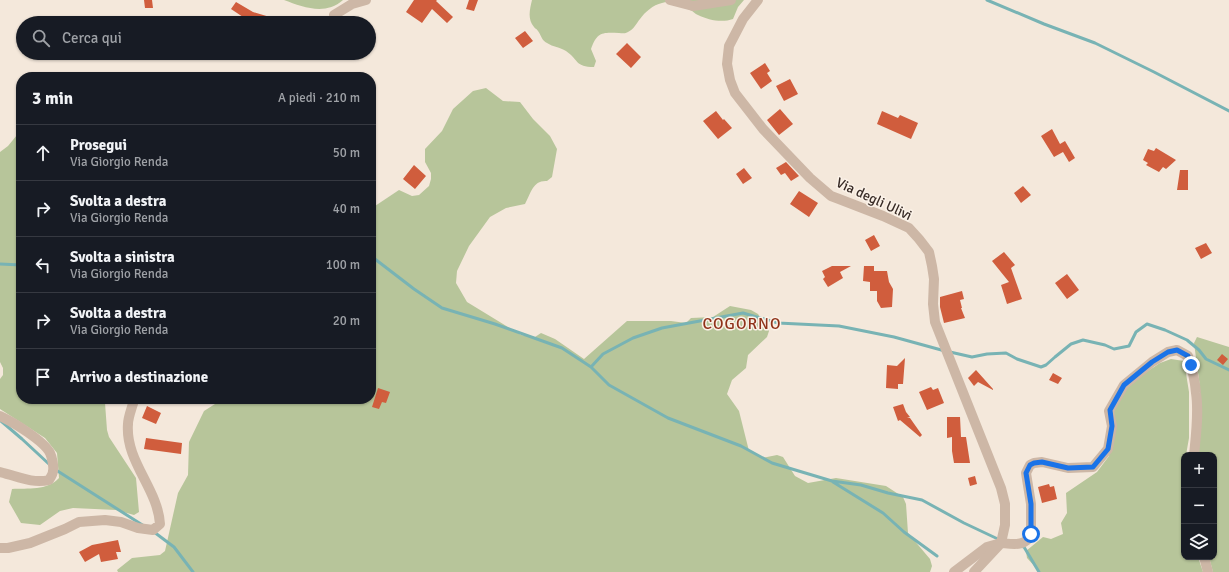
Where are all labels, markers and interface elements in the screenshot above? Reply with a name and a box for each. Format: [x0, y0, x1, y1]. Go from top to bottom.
search box [16, 16, 376, 60]
icon: search [30, 27, 52, 49]
text: Cerca qui [62, 29, 122, 47]
text: 3 min [32, 88, 73, 109]
text: A piedi · 210 m [278, 90, 360, 106]
text: Prosegui [70, 136, 127, 154]
icon: ahead [32, 142, 54, 164]
text: 50 m [333, 145, 360, 161]
text: Via Giorgio Renda [70, 154, 168, 170]
street label: Via degli Ulivi [833, 174, 915, 224]
text: Svolta a destra [70, 192, 166, 210]
icon: right [32, 198, 54, 220]
text: 40 m [333, 201, 360, 217]
text: Via Giorgio Renda [70, 210, 168, 226]
text: Svolta a sinistra [70, 248, 175, 266]
icon: left [32, 254, 54, 276]
text: 100 m [326, 257, 360, 273]
text: Via Giorgio Renda [70, 266, 168, 282]
text: Svolta a destra [70, 304, 166, 322]
icon: right [32, 310, 54, 332]
text: 20 m [333, 313, 360, 329]
district label: COGORNO [703, 314, 781, 334]
text: Via Giorgio Renda [70, 322, 168, 338]
route end [1182, 356, 1200, 374]
icon: arrive [32, 366, 54, 388]
text: Arrivo a destinazione [70, 368, 208, 386]
map controls [1181, 452, 1217, 560]
button: + [1181, 452, 1217, 488]
button: − [1181, 488, 1217, 524]
button: layers [1181, 524, 1217, 560]
route start [1022, 525, 1040, 543]

